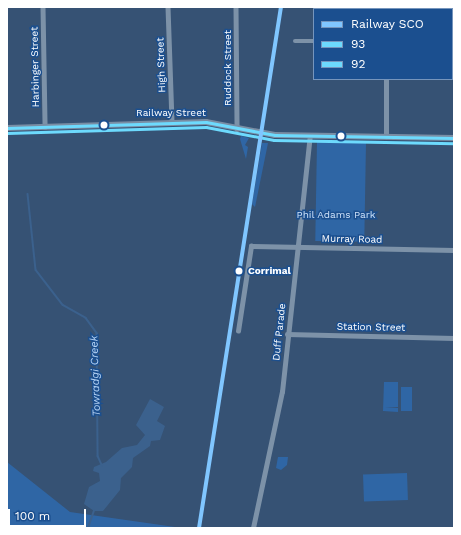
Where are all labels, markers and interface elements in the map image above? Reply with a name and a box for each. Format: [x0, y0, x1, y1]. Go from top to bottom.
legend [313, 8, 453, 80]
text: Railway SCO [351, 17, 424, 31]
street label: Harbinger Street [28, 26, 42, 108]
street label: Ruddock Street [222, 30, 234, 106]
street label: High Street [154, 37, 168, 93]
text: 93 [351, 37, 365, 51]
text: 92 [351, 57, 365, 71]
street label: Railway Street [136, 107, 206, 119]
unlabelled marker [99, 120, 109, 130]
unlabelled marker [336, 131, 346, 141]
park label: Phil Adams Park [296, 209, 376, 221]
street label: Murray Road [321, 232, 383, 246]
marker: Corrimal [233, 265, 245, 277]
place label: Corrimal [248, 265, 291, 277]
street label: Duff Parade [270, 303, 288, 361]
street label: Station Street [337, 320, 405, 334]
water label: Towradgi Creek [88, 335, 104, 417]
scale bar [10, 501, 88, 527]
text: 100 m [15, 509, 50, 523]

